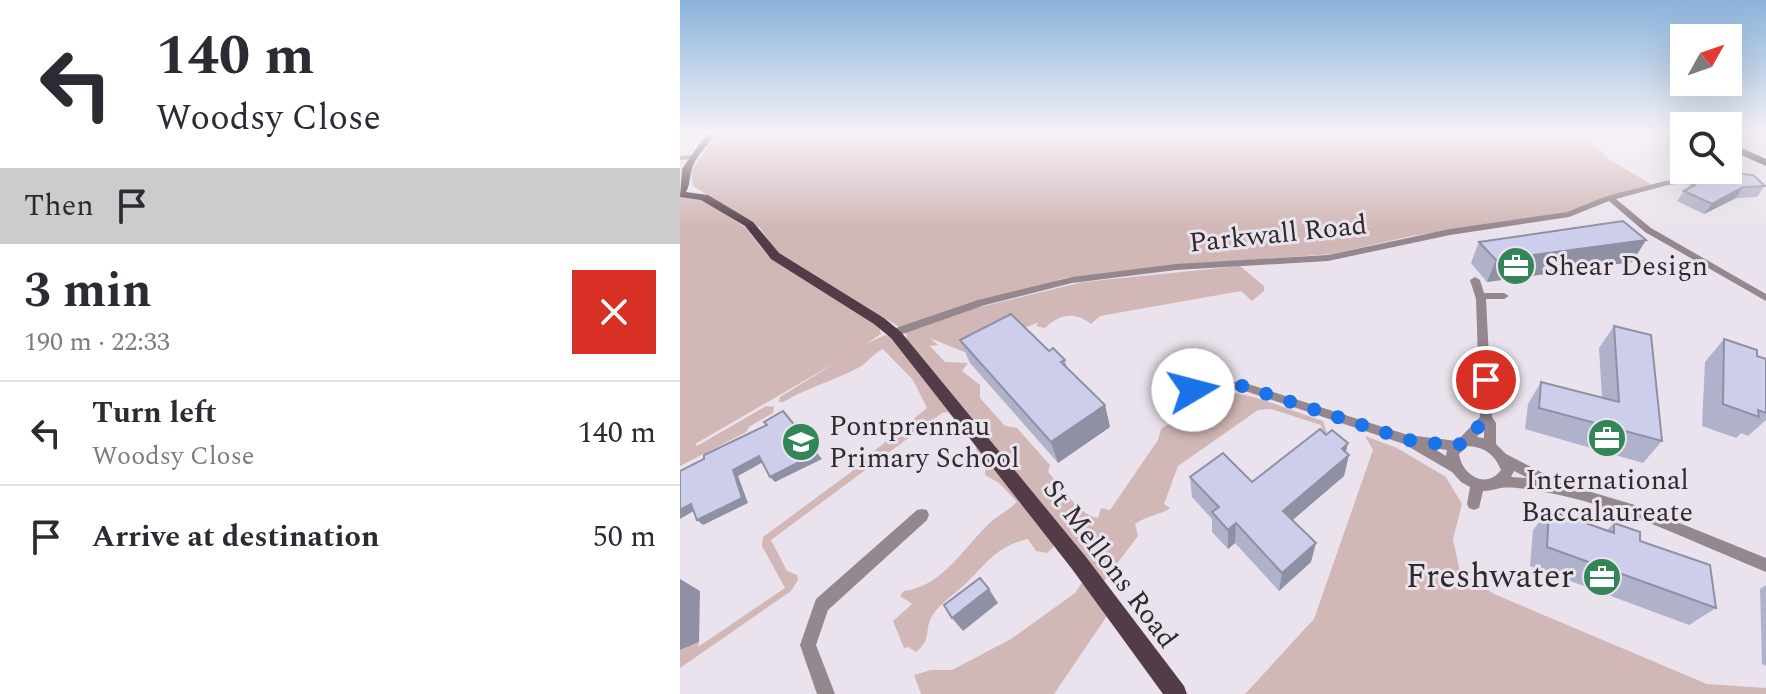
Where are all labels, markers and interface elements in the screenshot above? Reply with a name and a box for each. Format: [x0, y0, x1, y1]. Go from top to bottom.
text: 140 m [156, 14, 315, 99]
north arrow [1670, 24, 1742, 96]
map controls [1670, 24, 1742, 184]
icon: left [24, 32, 128, 136]
text: Woodsy Close [156, 91, 381, 146]
button: search [1670, 112, 1742, 184]
text: Then [24, 183, 94, 229]
icon: arrive [110, 184, 154, 228]
street label: Parkwall Road [1187, 203, 1369, 265]
office icon: Shear Design [1495, 245, 1537, 287]
place label: Shear Design [1544, 245, 1708, 288]
text: 3 min [24, 255, 152, 328]
button: close [572, 270, 656, 354]
text: 190 m · 22:33 [24, 322, 170, 362]
pin [1452, 346, 1520, 414]
position arrow [1151, 348, 1235, 432]
icon: arrive [1464, 358, 1508, 402]
text: Turn left [92, 390, 217, 436]
place label: Pontprennau Primary School [829, 405, 1019, 480]
text: 140 m [578, 410, 656, 456]
icon: left [24, 411, 68, 455]
office icon: International Baccalaureate [1586, 417, 1628, 459]
school or university icon: Pontprennau Primary School [780, 421, 822, 463]
text: Woodsy Close [92, 436, 254, 476]
place label: International Baccalaureate [1521, 459, 1693, 534]
street label: St Mellons Road [1032, 470, 1188, 658]
text: Arrive at destination [92, 514, 379, 560]
text: 50 m [593, 514, 656, 560]
icon: arrive [24, 515, 68, 559]
place label: Freshwater [1406, 551, 1574, 603]
office icon: Freshwater [1581, 556, 1623, 598]

